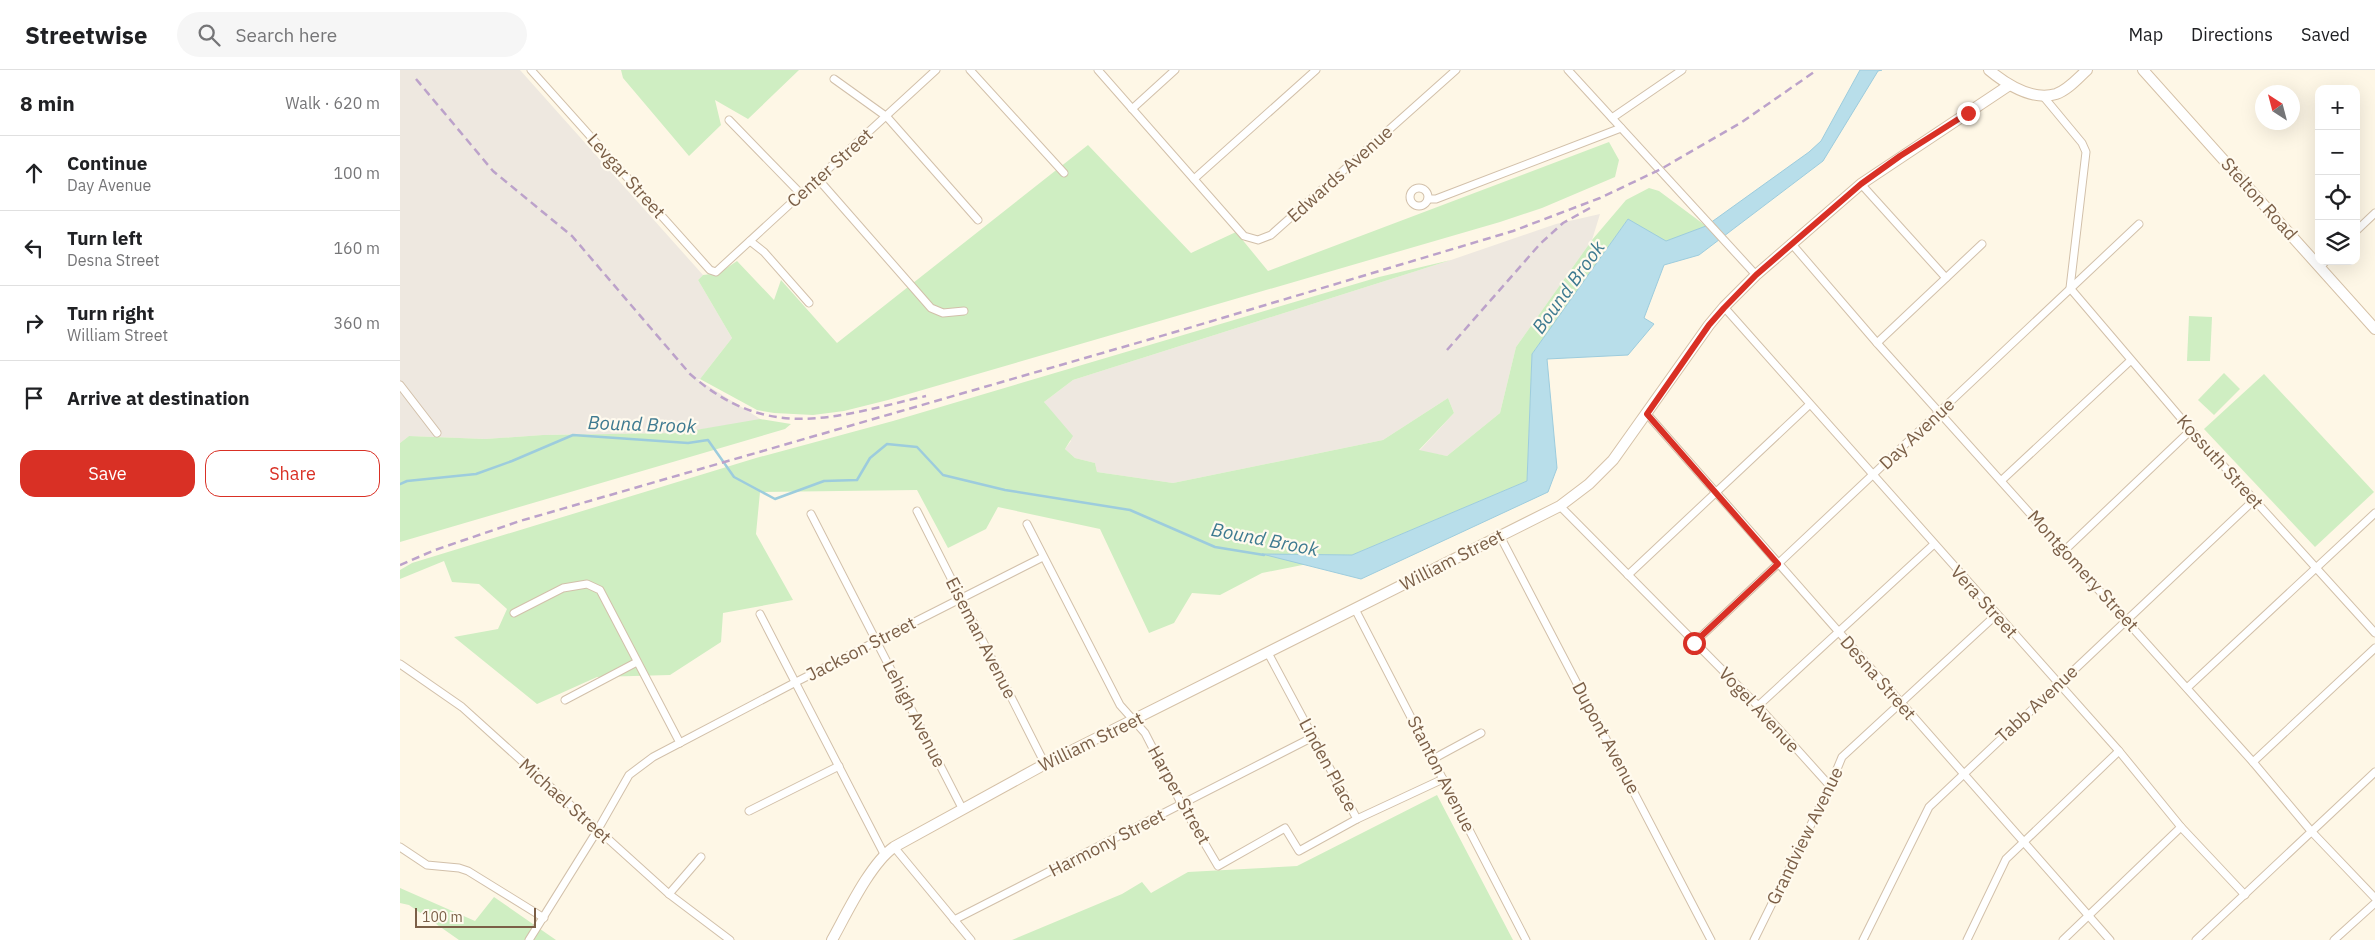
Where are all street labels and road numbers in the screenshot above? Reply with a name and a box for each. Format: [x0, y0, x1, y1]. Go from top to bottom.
street label: Edwards Avenue [1282, 120, 1397, 227]
street label: Center Street [782, 123, 877, 212]
street label: Levgar Street [582, 128, 671, 223]
street label: Stelton Road [2216, 152, 2303, 245]
street label: Day Avenue [1874, 393, 1959, 474]
street label: Kossuth Street [2172, 410, 2269, 514]
street label: Montgomery Street [2023, 505, 2144, 636]
street label: William Street [1396, 524, 1508, 596]
street label: Vera Street [1946, 560, 2023, 643]
street label: Eiseman Avenue [941, 573, 1022, 703]
street label: Jackson Street [802, 611, 919, 686]
street label: Desna Street [1836, 631, 1921, 725]
street label: Lehigh Avenue [878, 656, 951, 771]
street label: Tabb Avenue [1991, 660, 2083, 747]
street label: Vogel Avenue [1714, 662, 1805, 757]
street label: Dupont Avenue [1567, 678, 1646, 798]
street label: William Street [1035, 706, 1147, 777]
street label: Stanton Avenue [1402, 712, 1481, 836]
street label: Linden Place [1294, 714, 1363, 816]
street label: Harper Street [1143, 741, 1216, 848]
street label: Michael Street [514, 753, 616, 848]
street label: Grandview Avenue [1761, 763, 1848, 909]
street label: Harmony Street [1045, 803, 1169, 882]

